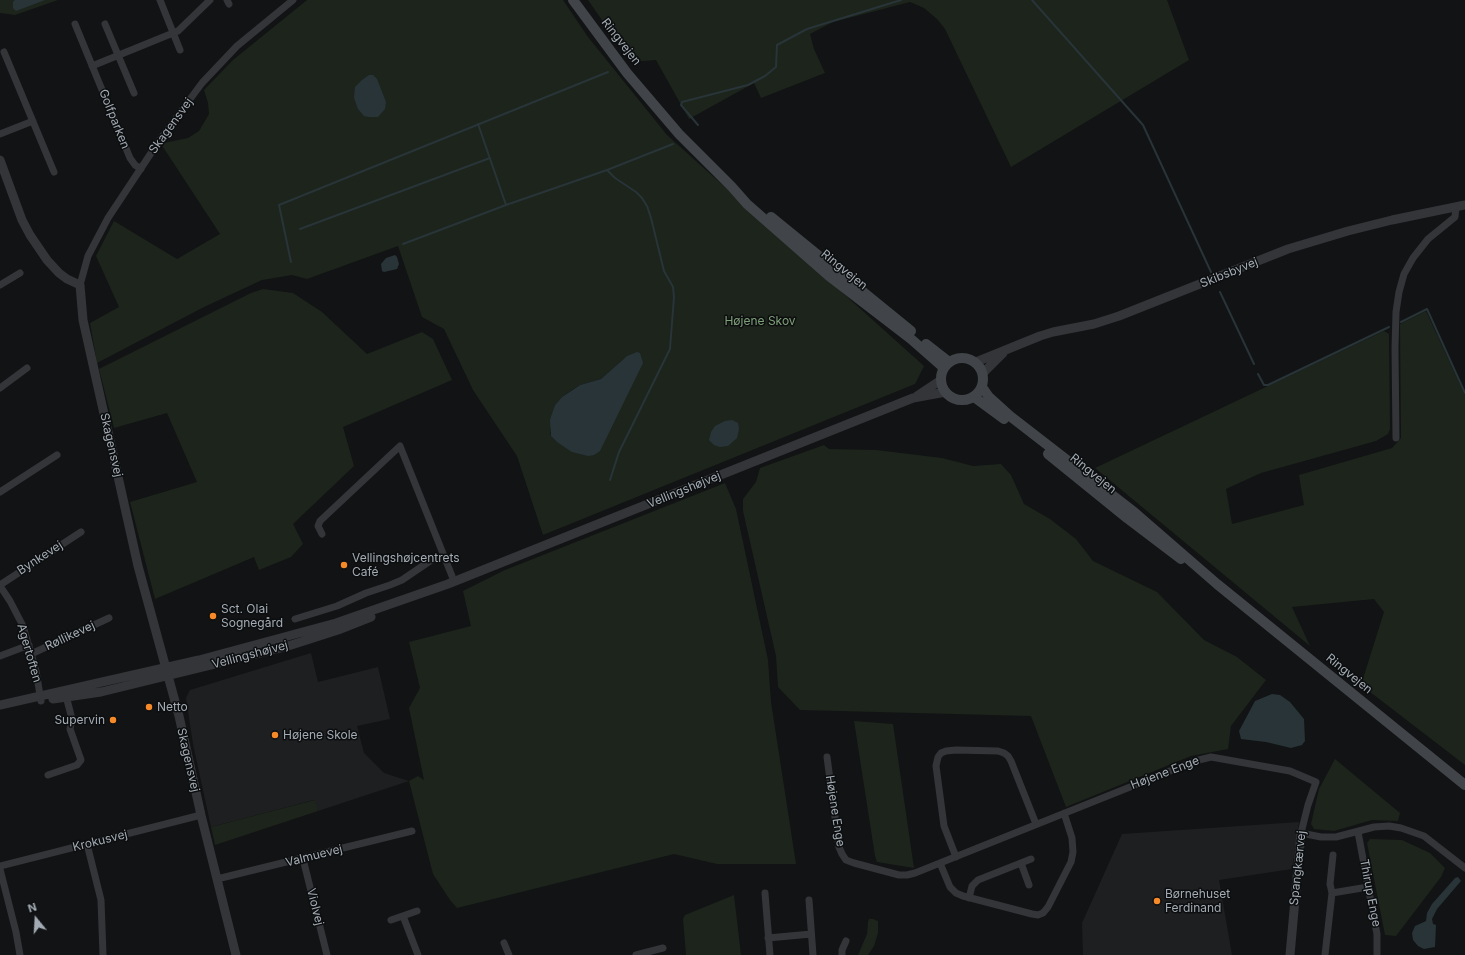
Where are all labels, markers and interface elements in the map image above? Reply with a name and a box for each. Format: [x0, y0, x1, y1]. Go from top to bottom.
street label: Ringvejen [598, 16, 644, 68]
street label: Golfparken [96, 87, 132, 151]
street label: Skagensvej [146, 95, 196, 157]
street label: Ringvejen [818, 247, 870, 293]
street label: Skibsbyvej [1198, 255, 1260, 291]
park label: Højene Skov [724, 314, 796, 328]
street label: Skagensvej [97, 412, 125, 478]
street label: Ringvejen [1067, 451, 1119, 497]
street label: Vellingshøjvej [645, 469, 723, 511]
street label: Bynkevej [15, 538, 65, 578]
place label: Vellingshøjcentrets Café [352, 551, 460, 579]
marker: Vellingshøjcentrets Café [339, 560, 349, 570]
place label: Sct. Olai Sognegård [221, 602, 283, 630]
marker: Sct. Olai Sognegård [208, 611, 218, 621]
street label: Røllikevej [43, 618, 97, 654]
street label: Agertoften [14, 622, 44, 684]
street label: Vellingshøjvej [211, 638, 289, 672]
street label: Ringvejen [1323, 651, 1375, 697]
place label: Netto [157, 700, 188, 714]
marker: Netto [144, 702, 154, 712]
place label: Supervin [54, 713, 105, 727]
marker: Supervin [108, 715, 118, 725]
street label: Skagensvej [174, 727, 202, 793]
place label: Højene Skole [283, 728, 358, 742]
marker: Højene Skole [270, 730, 280, 740]
street label: Højene Enge [1129, 753, 1201, 793]
street label: Højene Enge [822, 774, 848, 848]
street label: Krokusvej [71, 827, 129, 855]
street label: Spangkærvej [1287, 830, 1309, 906]
street label: Valmuevej [284, 842, 344, 870]
street label: Thirup Enge [1356, 858, 1384, 928]
street label: Violvej [303, 887, 327, 927]
place label: Børnehuset Ferdinand [1165, 887, 1230, 915]
marker: Børnehuset Ferdinand [1152, 896, 1162, 906]
north arrow [16, 899, 56, 939]
text: N [26, 900, 38, 916]

